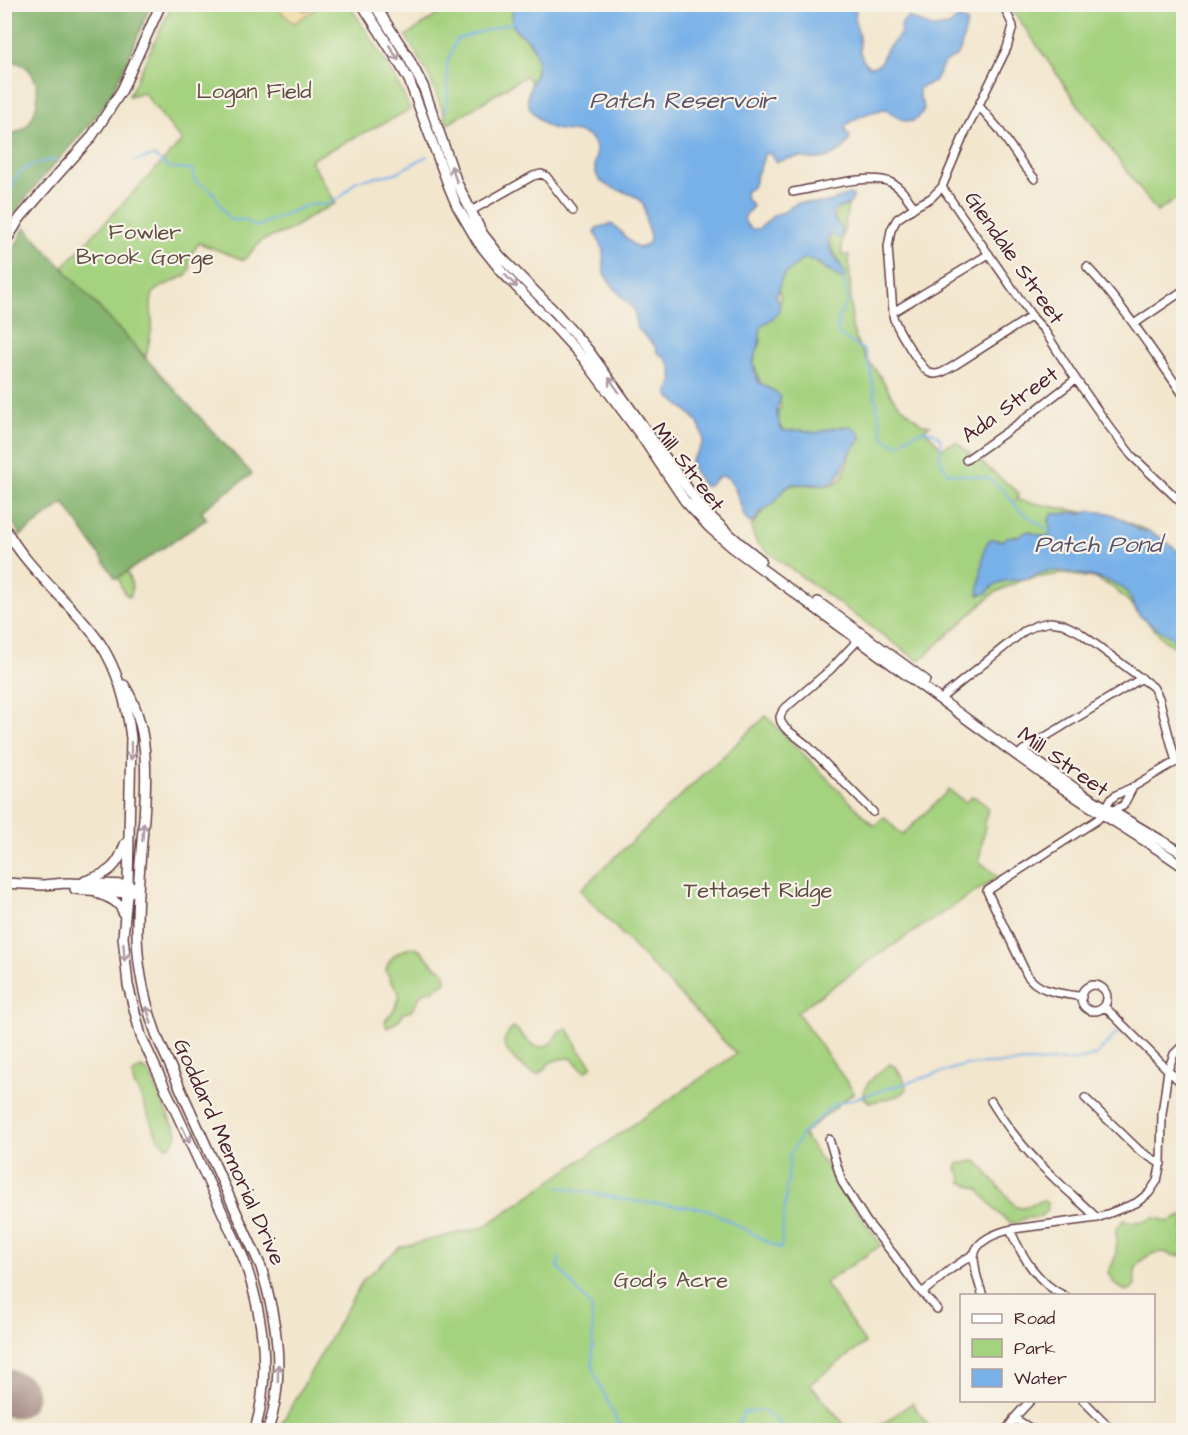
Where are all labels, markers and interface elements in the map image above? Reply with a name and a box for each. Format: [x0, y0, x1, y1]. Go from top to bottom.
one-way arrow [387, 45, 400, 62]
park label: Logan Field [196, 76, 312, 108]
water label: Patch Reservoir [589, 84, 777, 118]
one-way arrow [447, 165, 458, 183]
street label: Glendale Street [957, 185, 1072, 331]
park label: Fowler Brook Gorge [76, 217, 214, 274]
one-way arrow [504, 273, 518, 288]
street label: Ada Street [955, 359, 1065, 451]
one-way arrow [608, 377, 620, 394]
street label: Mill Street [644, 416, 732, 518]
water label: Patch Pond [1034, 528, 1166, 562]
street label: Mill Street [1011, 719, 1115, 805]
one-way arrow [126, 740, 137, 760]
one-way arrow [138, 822, 149, 842]
park label: Tettaset Ridge [684, 875, 832, 907]
one-way arrow [119, 941, 130, 961]
one-way arrow [143, 1006, 154, 1025]
street label: Goddard Memorial Drive [165, 1034, 293, 1270]
one-way arrow [181, 1125, 193, 1143]
park label: God's Acre [614, 1265, 728, 1296]
legend [960, 1294, 1155, 1402]
text: Road [1014, 1306, 1055, 1331]
text: Park [1014, 1336, 1056, 1361]
one-way arrow [272, 1364, 284, 1384]
text: Water [1014, 1366, 1067, 1391]

